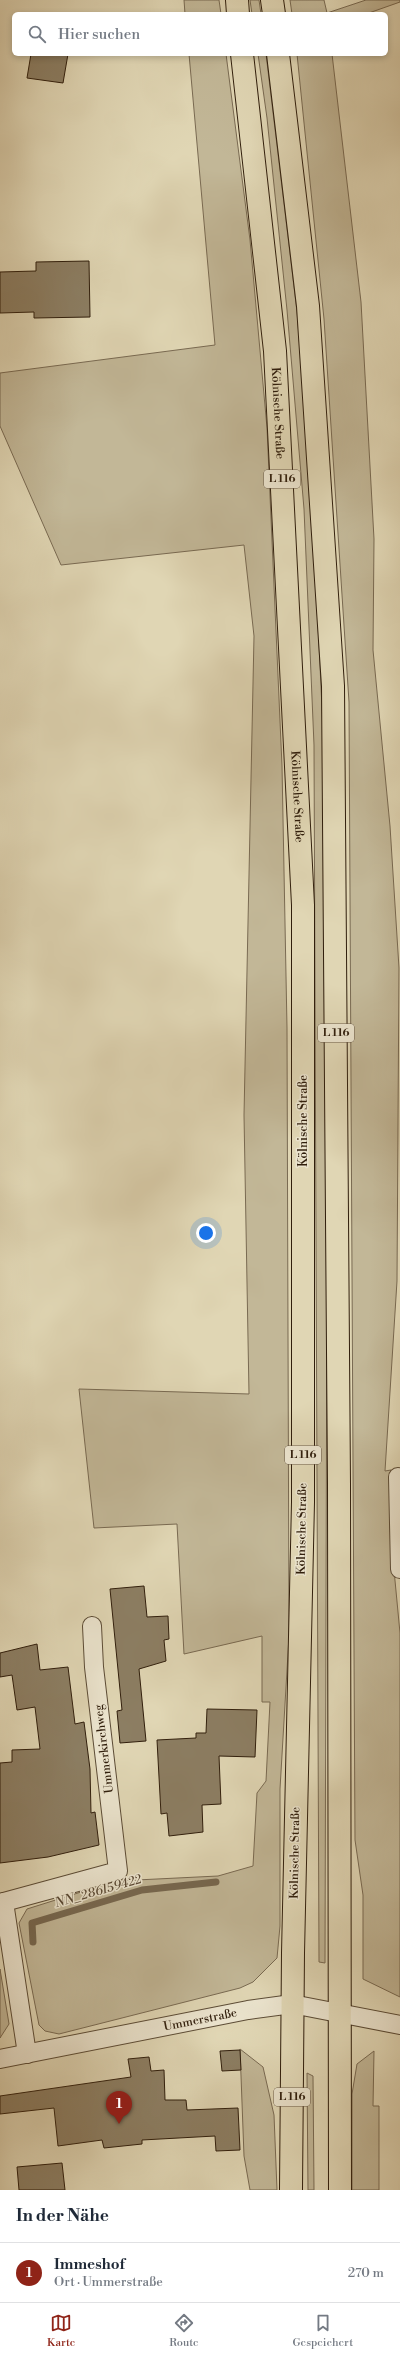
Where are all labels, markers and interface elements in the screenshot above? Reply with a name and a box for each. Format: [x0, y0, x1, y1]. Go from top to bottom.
search box [12, 12, 388, 56]
icon: search [26, 23, 48, 45]
text: Hier suchen [58, 25, 140, 44]
street label: Kölnische Straße [268, 367, 288, 460]
road number: L 116 [264, 470, 300, 488]
street label: Kölnische Straße [288, 750, 307, 843]
road number: L 116 [318, 1024, 354, 1042]
street label: Kölnische Straße [296, 1075, 311, 1167]
your location [196, 1223, 216, 1243]
road number: L 116 [285, 1446, 321, 1464]
street label: Kölnische Straße [294, 1483, 310, 1575]
street label: Ummerkirchweg [91, 1703, 117, 1794]
street label: Kölnische Straße [287, 1807, 303, 1899]
water label: NN_286159422 [52, 1871, 144, 1911]
street label: Ummerstraße [162, 2005, 238, 2034]
road number: L 116 [274, 2088, 310, 2106]
pin: 1 [106, 2091, 132, 2124]
text: In der Nähe [16, 2205, 109, 2227]
text: Immeshof [54, 2255, 125, 2274]
text: 1 [26, 2265, 32, 2281]
text: 270 m [348, 2265, 384, 2281]
text: Ort · Ummerstraße [54, 2274, 163, 2290]
tab: Karte [47, 2312, 75, 2350]
tab: Route [169, 2312, 199, 2350]
tab: Gespeichert [292, 2312, 353, 2350]

